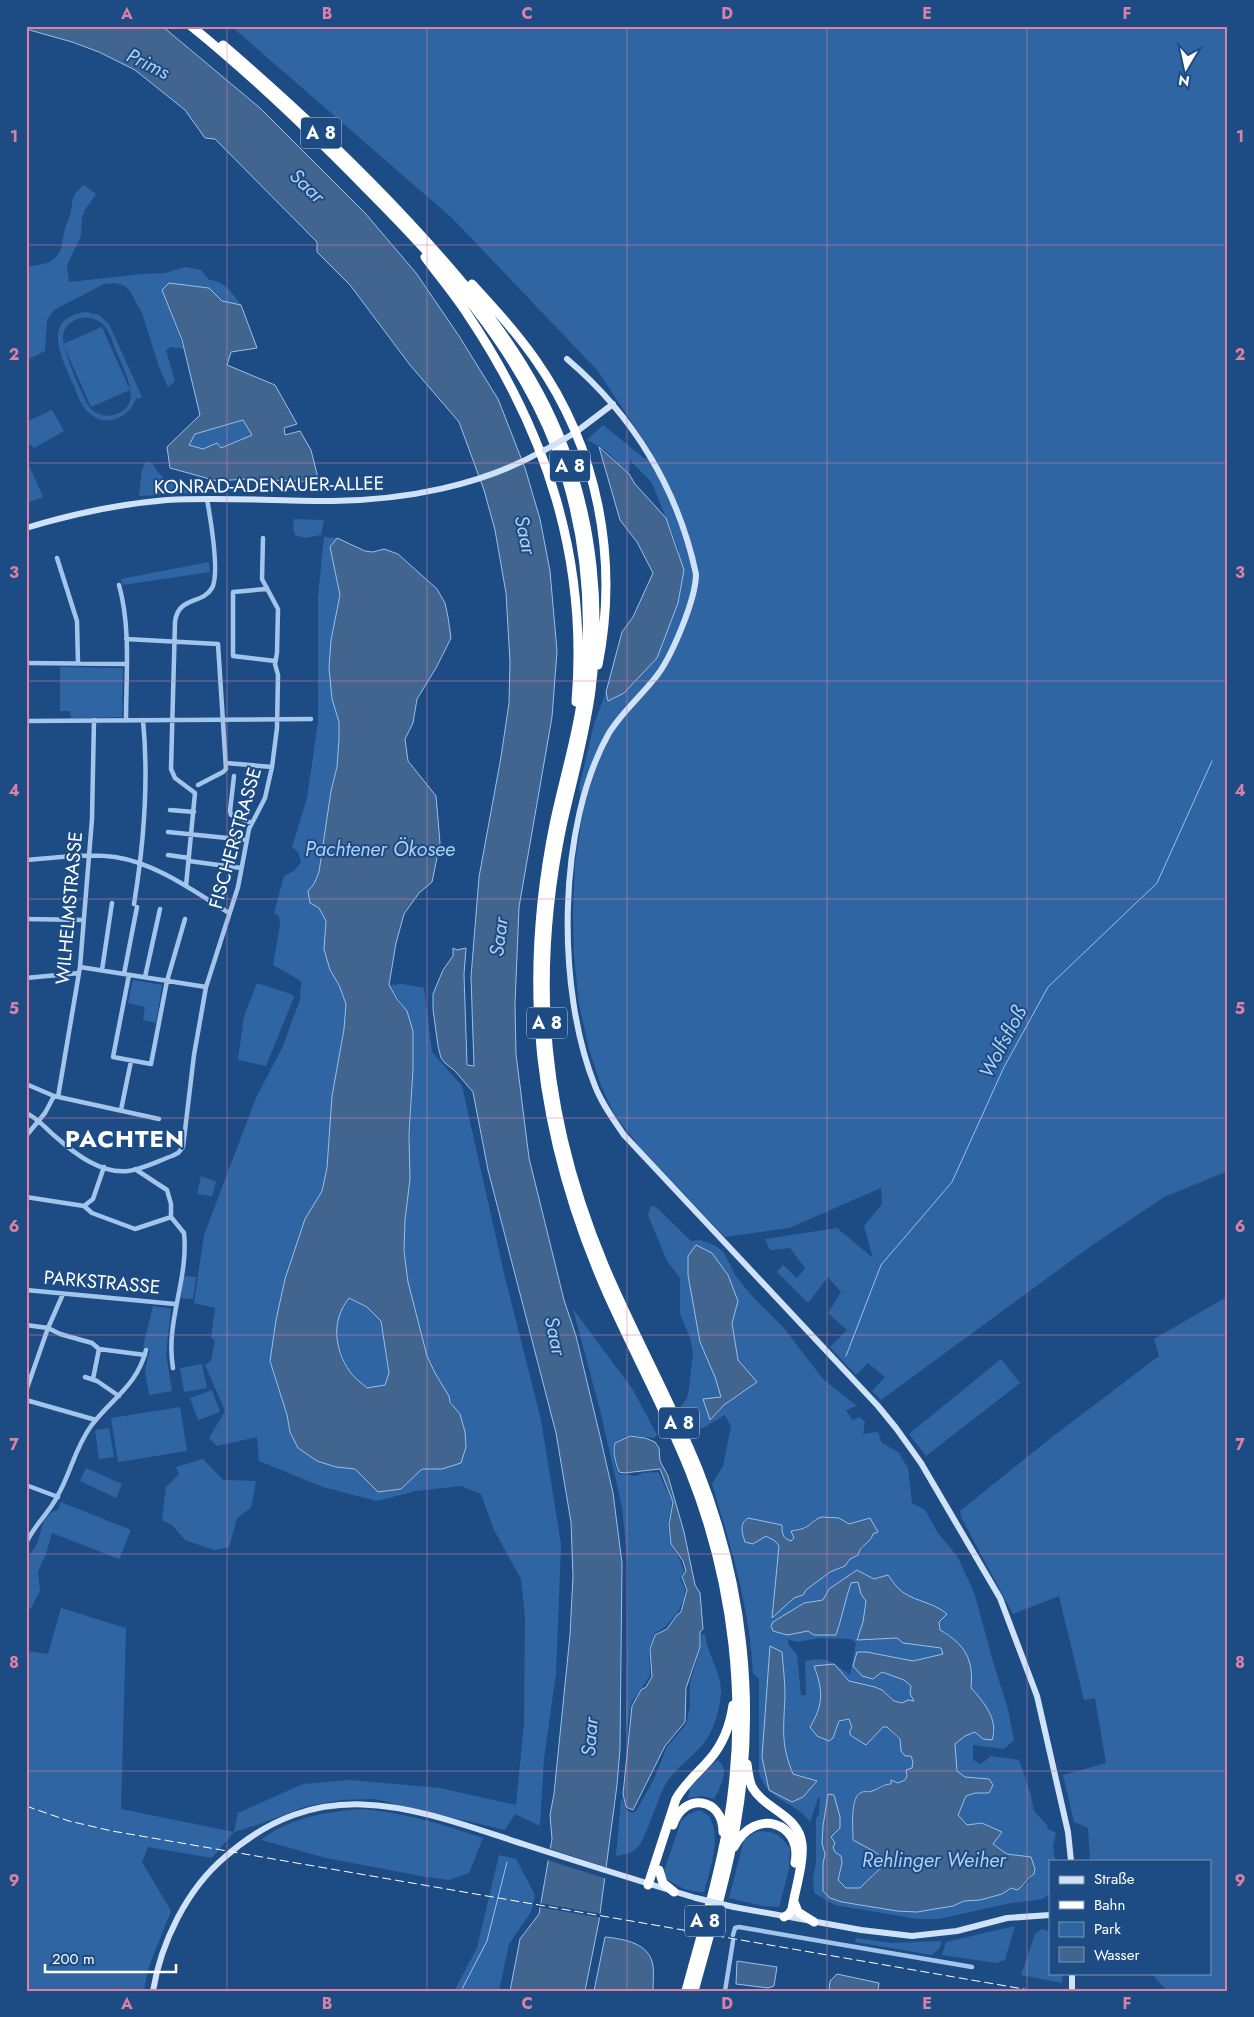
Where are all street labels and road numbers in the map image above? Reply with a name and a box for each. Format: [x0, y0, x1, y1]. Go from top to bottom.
road number: A 8 [301, 118, 341, 148]
road number: A 8 [550, 451, 590, 482]
street label: KONRAD-ADENAUER-ALLEE [154, 469, 384, 501]
street label: FISCHERSTRASSE [202, 764, 268, 912]
street label: WILHELMSTRASSE [49, 830, 89, 986]
road number: A 8 [527, 1008, 567, 1038]
street label: PARKSTRASSE [43, 1263, 161, 1301]
road number: A 8 [659, 1408, 699, 1439]
road number: A 8 [685, 1905, 725, 1936]

